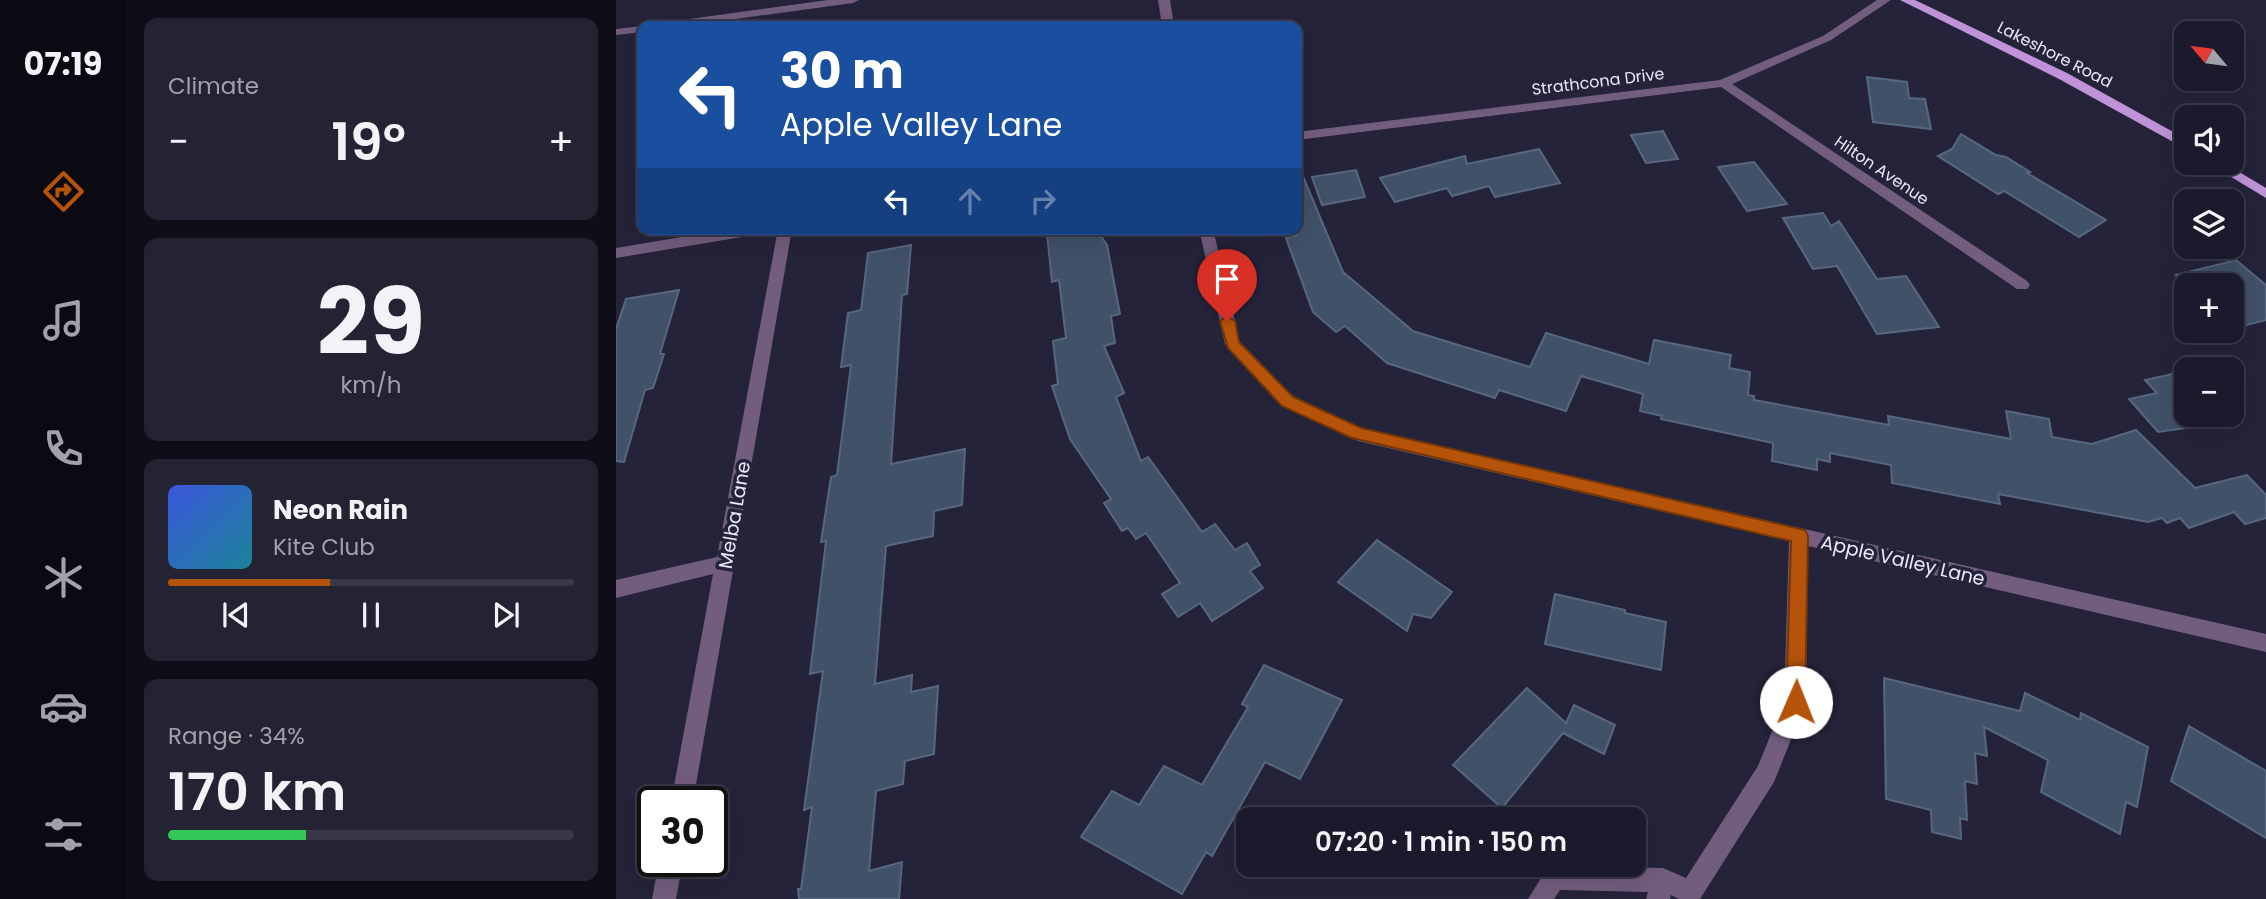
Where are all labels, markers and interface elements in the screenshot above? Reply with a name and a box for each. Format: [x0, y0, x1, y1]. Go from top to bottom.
street label: Lakeshore Road [1993, 15, 2116, 93]
north arrow [2174, 21, 2244, 91]
map controls [2174, 21, 2244, 427]
text: 30 m [780, 37, 904, 105]
text: 07:19 [24, 41, 102, 86]
icon: left [665, 49, 756, 140]
street label: Strathcona Drive [1530, 62, 1666, 101]
text: Climate [168, 70, 259, 102]
text: Apple Valley Lane [780, 102, 1062, 147]
text: 19° [331, 105, 406, 178]
button: sound [2174, 105, 2244, 175]
text: − [168, 115, 189, 168]
text: + [548, 115, 574, 168]
street label: Hilton Avenue [1830, 130, 1934, 211]
icon: directions [39, 167, 88, 216]
icon: left [878, 182, 916, 220]
icon: ahead [951, 182, 989, 220]
icon: right [1024, 182, 1062, 220]
button: layers [2174, 189, 2244, 259]
pin [1197, 249, 1257, 321]
text: 29 [317, 258, 425, 386]
icon: arrive [1208, 260, 1246, 298]
button: + [2174, 273, 2244, 343]
icon: music [39, 296, 88, 345]
button: − [2174, 357, 2244, 427]
text: km/h [340, 369, 402, 401]
icon: phone [39, 424, 88, 473]
street label: Melba Lane [712, 459, 757, 571]
text: Neon Rain [273, 492, 408, 528]
street label: Apple Valley Lane [1818, 528, 1988, 592]
text: Kite Club [273, 531, 375, 563]
icon: climate [39, 553, 88, 602]
icon: previous [217, 596, 255, 634]
icon: pause [352, 596, 390, 634]
icon: next [487, 596, 525, 634]
position arrow [1759, 665, 1833, 739]
icon: car [39, 682, 88, 731]
text: Range · 34% [168, 720, 305, 752]
text: 170 km [168, 755, 346, 828]
speed limit sign: 30 [637, 786, 728, 877]
icon: filters [39, 810, 88, 859]
text: 07:20 · 1 min · 150 m [1315, 824, 1567, 860]

